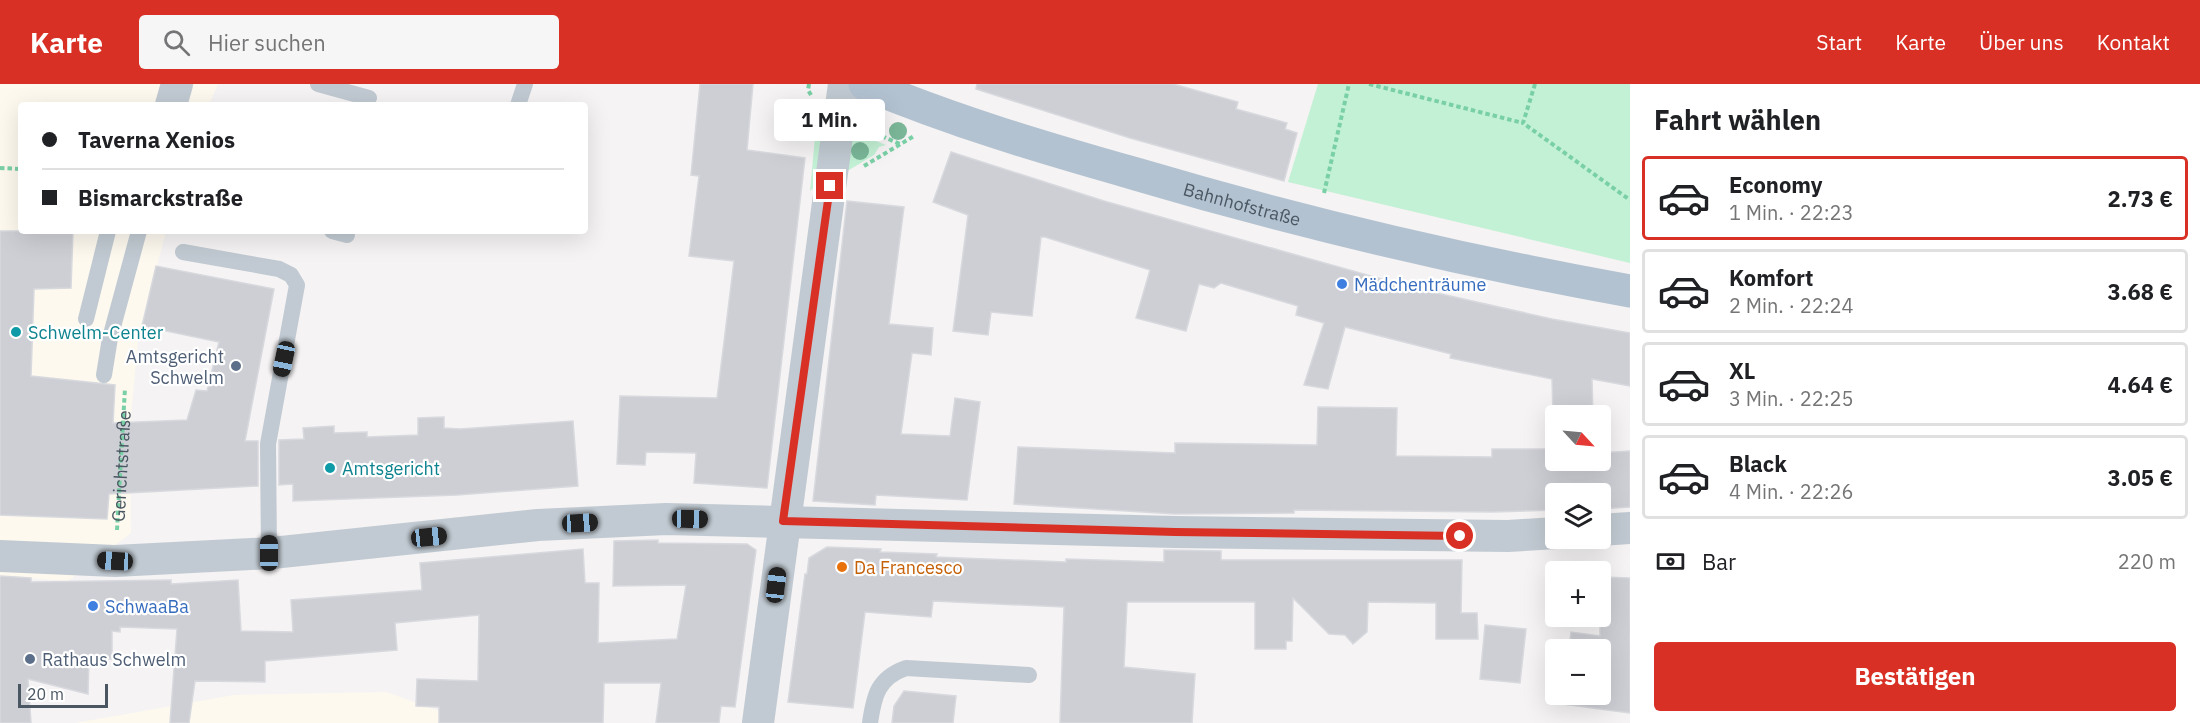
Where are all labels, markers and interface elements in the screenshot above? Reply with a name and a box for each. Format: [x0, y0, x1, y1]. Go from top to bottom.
search box [139, 15, 559, 69]
text: Karte [30, 24, 103, 61]
icon: search [160, 26, 193, 59]
text: Hier suchen [208, 28, 326, 57]
text: Start [1816, 28, 1862, 56]
text: Karte [1895, 28, 1946, 56]
text: Über uns [1979, 28, 2064, 56]
text: Kontakt [2097, 28, 2170, 56]
callout: 1 Min. [774, 99, 886, 141]
text: Fahrt wählen [1654, 102, 1821, 137]
text: 1 Min. [801, 106, 858, 133]
text: Taverna Xenios [78, 125, 235, 154]
text: Economy [1729, 170, 1823, 199]
icon: car [1657, 171, 1711, 225]
route end [816, 172, 843, 199]
street label: Bahnhofstraße [1181, 177, 1303, 231]
text: Bismarckstraße [78, 183, 243, 212]
text: 2.73 € [2108, 184, 2173, 213]
text: 1 Min. · 22:23 [1729, 199, 1854, 226]
text: Komfort [1729, 263, 1814, 292]
icon: car [1657, 264, 1711, 318]
place label: Mädchenträume [1354, 273, 1486, 296]
marker: Mädchenträume [1335, 277, 1349, 291]
text: 3.68 € [2108, 277, 2173, 306]
text: 2 Min. · 22:24 [1729, 292, 1854, 319]
place label: Schwelm-Center [28, 321, 164, 344]
marker: Schwelm-Center [9, 325, 23, 339]
car [271, 340, 297, 378]
place label: Amtsgericht Schwelm [126, 345, 224, 389]
text: XL [1729, 356, 1755, 385]
icon: car [1657, 357, 1711, 411]
marker: Amtsgericht Schwelm [229, 359, 243, 373]
text: 4.64 € [2108, 370, 2173, 399]
text: 3 Min. · 22:25 [1729, 385, 1854, 412]
north arrow [1545, 405, 1611, 471]
map controls [1545, 405, 1611, 705]
street label: Gerichtstraße [106, 410, 135, 523]
text: Black [1729, 449, 1787, 478]
icon: car [1657, 450, 1711, 504]
place label: Amtsgericht [342, 457, 440, 480]
marker: Amtsgericht [323, 461, 337, 475]
text: 3.05 € [2108, 463, 2173, 492]
text: 4 Min. · 22:26 [1729, 478, 1854, 505]
button: layers [1545, 483, 1611, 549]
car [672, 510, 708, 528]
car [562, 513, 598, 533]
route start [1446, 522, 1473, 549]
car [410, 526, 448, 548]
car [260, 535, 278, 571]
icon: cash [1654, 545, 1687, 578]
text: Bar [1702, 547, 1736, 576]
text: 220 m [2118, 548, 2176, 575]
car [97, 551, 133, 571]
place label: Da Francesco [854, 556, 963, 579]
marker: Da Francesco [835, 560, 849, 574]
button: + [1545, 561, 1611, 627]
car [765, 566, 787, 604]
place label: SchwaaBa [105, 595, 189, 618]
marker: SchwaaBa [86, 599, 100, 613]
button: − [1545, 639, 1611, 705]
button: Bestätigen [1654, 642, 2176, 711]
place label: Rathaus Schwelm [42, 648, 186, 671]
marker: Rathaus Schwelm [23, 652, 37, 666]
scale bar [18, 681, 108, 708]
text: 20 m [27, 684, 64, 704]

